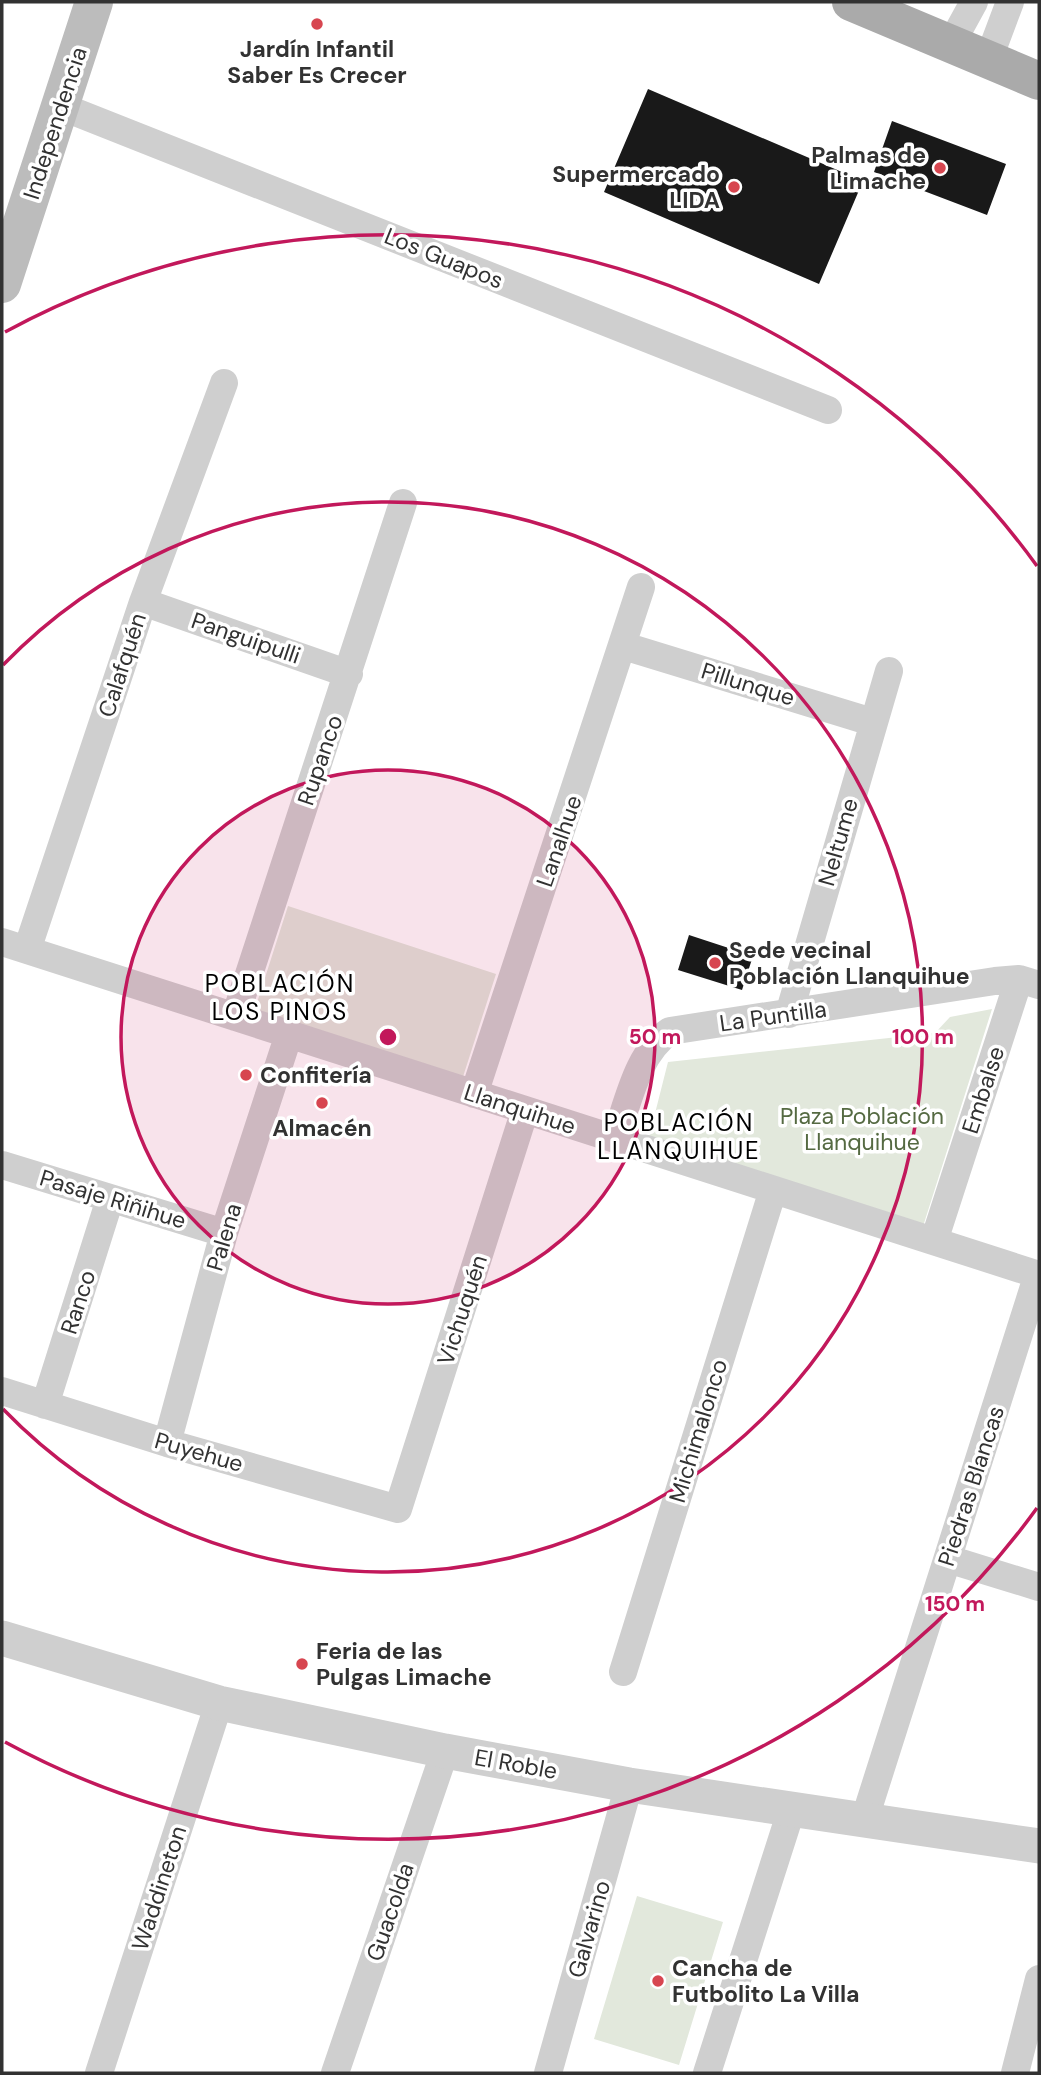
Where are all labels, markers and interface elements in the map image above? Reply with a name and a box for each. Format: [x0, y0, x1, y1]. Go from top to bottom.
marker: Jardín Infantil Saber Es Crecer [309, 16, 325, 32]
place label: Jardín Infantil Saber Es Crecer [227, 34, 407, 90]
street label: Independencia [16, 43, 94, 203]
place label: Palmas de Limache [811, 140, 926, 196]
place label: Supermercado LIDA [552, 159, 720, 215]
marker: Palmas de Limache [932, 160, 948, 176]
marker: Supermercado LIDA [726, 179, 742, 195]
street label: Los Guapos [380, 221, 508, 295]
street label: Panguipulli [187, 605, 305, 671]
street label: Calafquén [91, 609, 153, 721]
street label: Pillunque [698, 656, 798, 712]
street label: Rupanco [291, 711, 349, 809]
street label: Lanalhue [529, 791, 589, 891]
street label: Neltume [811, 795, 865, 889]
place label: Sede vecinal Población Llanquihue [729, 935, 970, 991]
marker: Sede vecinal Población Llanquihue [707, 955, 723, 971]
district label: POBLACIÓN LOS PINOS [205, 968, 355, 1027]
street label: La Puntilla [718, 994, 828, 1038]
text: 50 m [629, 1023, 681, 1051]
text: 100 m [892, 1023, 954, 1051]
centre of rings [376, 1025, 400, 1049]
street label: Embalse [955, 1043, 1011, 1137]
place label: Confitería [260, 1060, 372, 1090]
marker: Confitería [238, 1067, 254, 1083]
street label: Llanquihue [460, 1077, 580, 1141]
marker: Almacén [314, 1095, 330, 1111]
park label: Plaza Población Llanquihue [780, 1101, 944, 1157]
district label: POBLACIÓN LLANQUIHUE [597, 1107, 761, 1166]
place label: Almacén [272, 1113, 372, 1143]
street label: Pasaje Riñihue [36, 1163, 190, 1235]
street label: Palena [200, 1200, 248, 1274]
street label: Vichuquén [430, 1251, 494, 1369]
street label: Ranco [54, 1266, 102, 1338]
street label: Michimalonco [662, 1356, 734, 1506]
street label: Piedras Blancas [931, 1402, 1011, 1570]
street label: Puyehue [151, 1425, 247, 1479]
text: 150 m [925, 1590, 985, 1618]
place label: Feria de las Pulgas Limache [316, 1636, 492, 1692]
marker: Feria de las Pulgas Limache [294, 1656, 310, 1672]
street label: El Roble [472, 1742, 560, 1786]
street label: Waddineton [125, 1822, 193, 1954]
street label: Guacolda [359, 1859, 421, 1965]
street label: Galvarino [561, 1877, 617, 1981]
place label: Cancha de Futbolito La Villa [672, 1953, 860, 2009]
marker: Cancha de Futbolito La Villa [650, 1973, 666, 1989]

